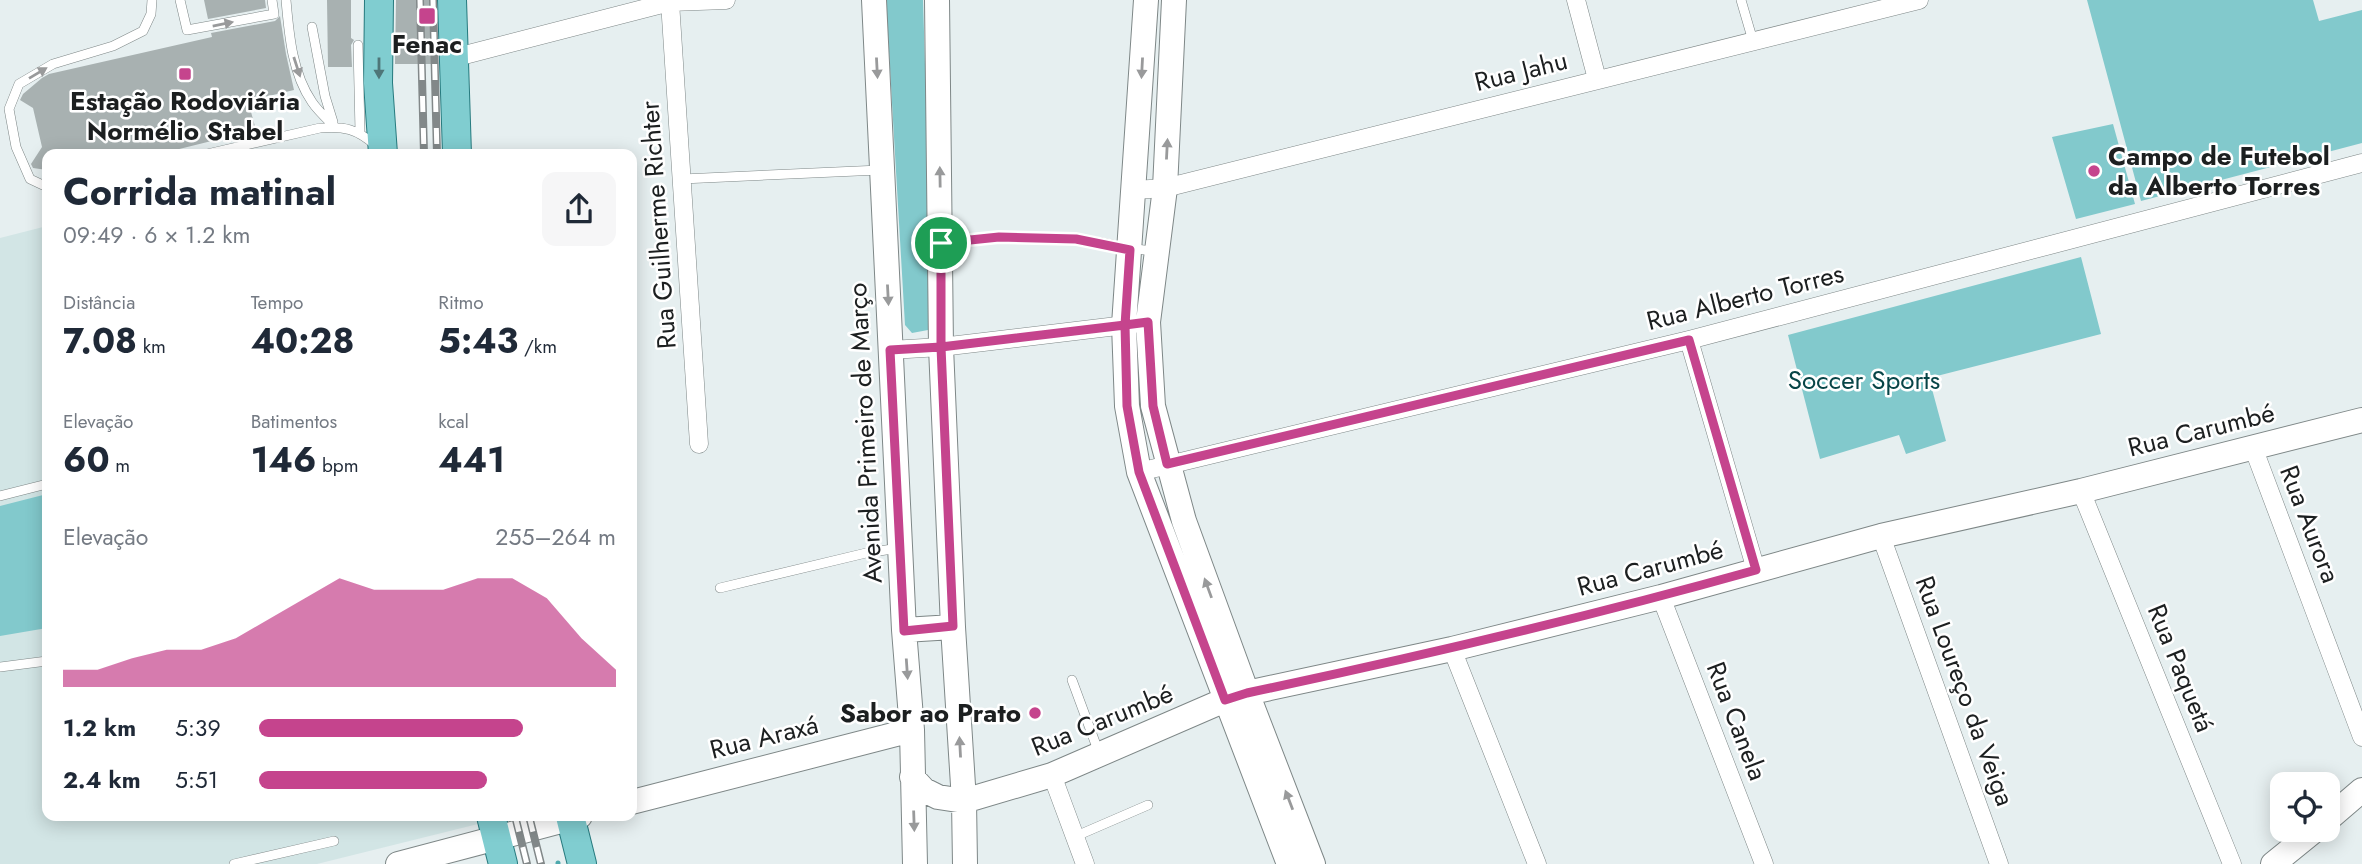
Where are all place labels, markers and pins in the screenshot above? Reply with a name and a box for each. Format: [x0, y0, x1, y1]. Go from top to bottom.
marker: Fenac [417, 6, 437, 26]
place label: Fenac [392, 25, 462, 63]
marker: Estação Rodoviária Normélio Stabel [177, 66, 193, 82]
place label: Estação Rodoviária Normélio Stabel [70, 82, 300, 150]
place label: Campo de Futebol da Alberto Torres [2108, 137, 2330, 205]
marker: Campo de Futebol da Alberto Torres [2086, 163, 2102, 179]
pin [911, 213, 971, 273]
place label: Sabor ao Prato [840, 694, 1021, 732]
marker: Sabor ao Prato [1027, 705, 1043, 721]

